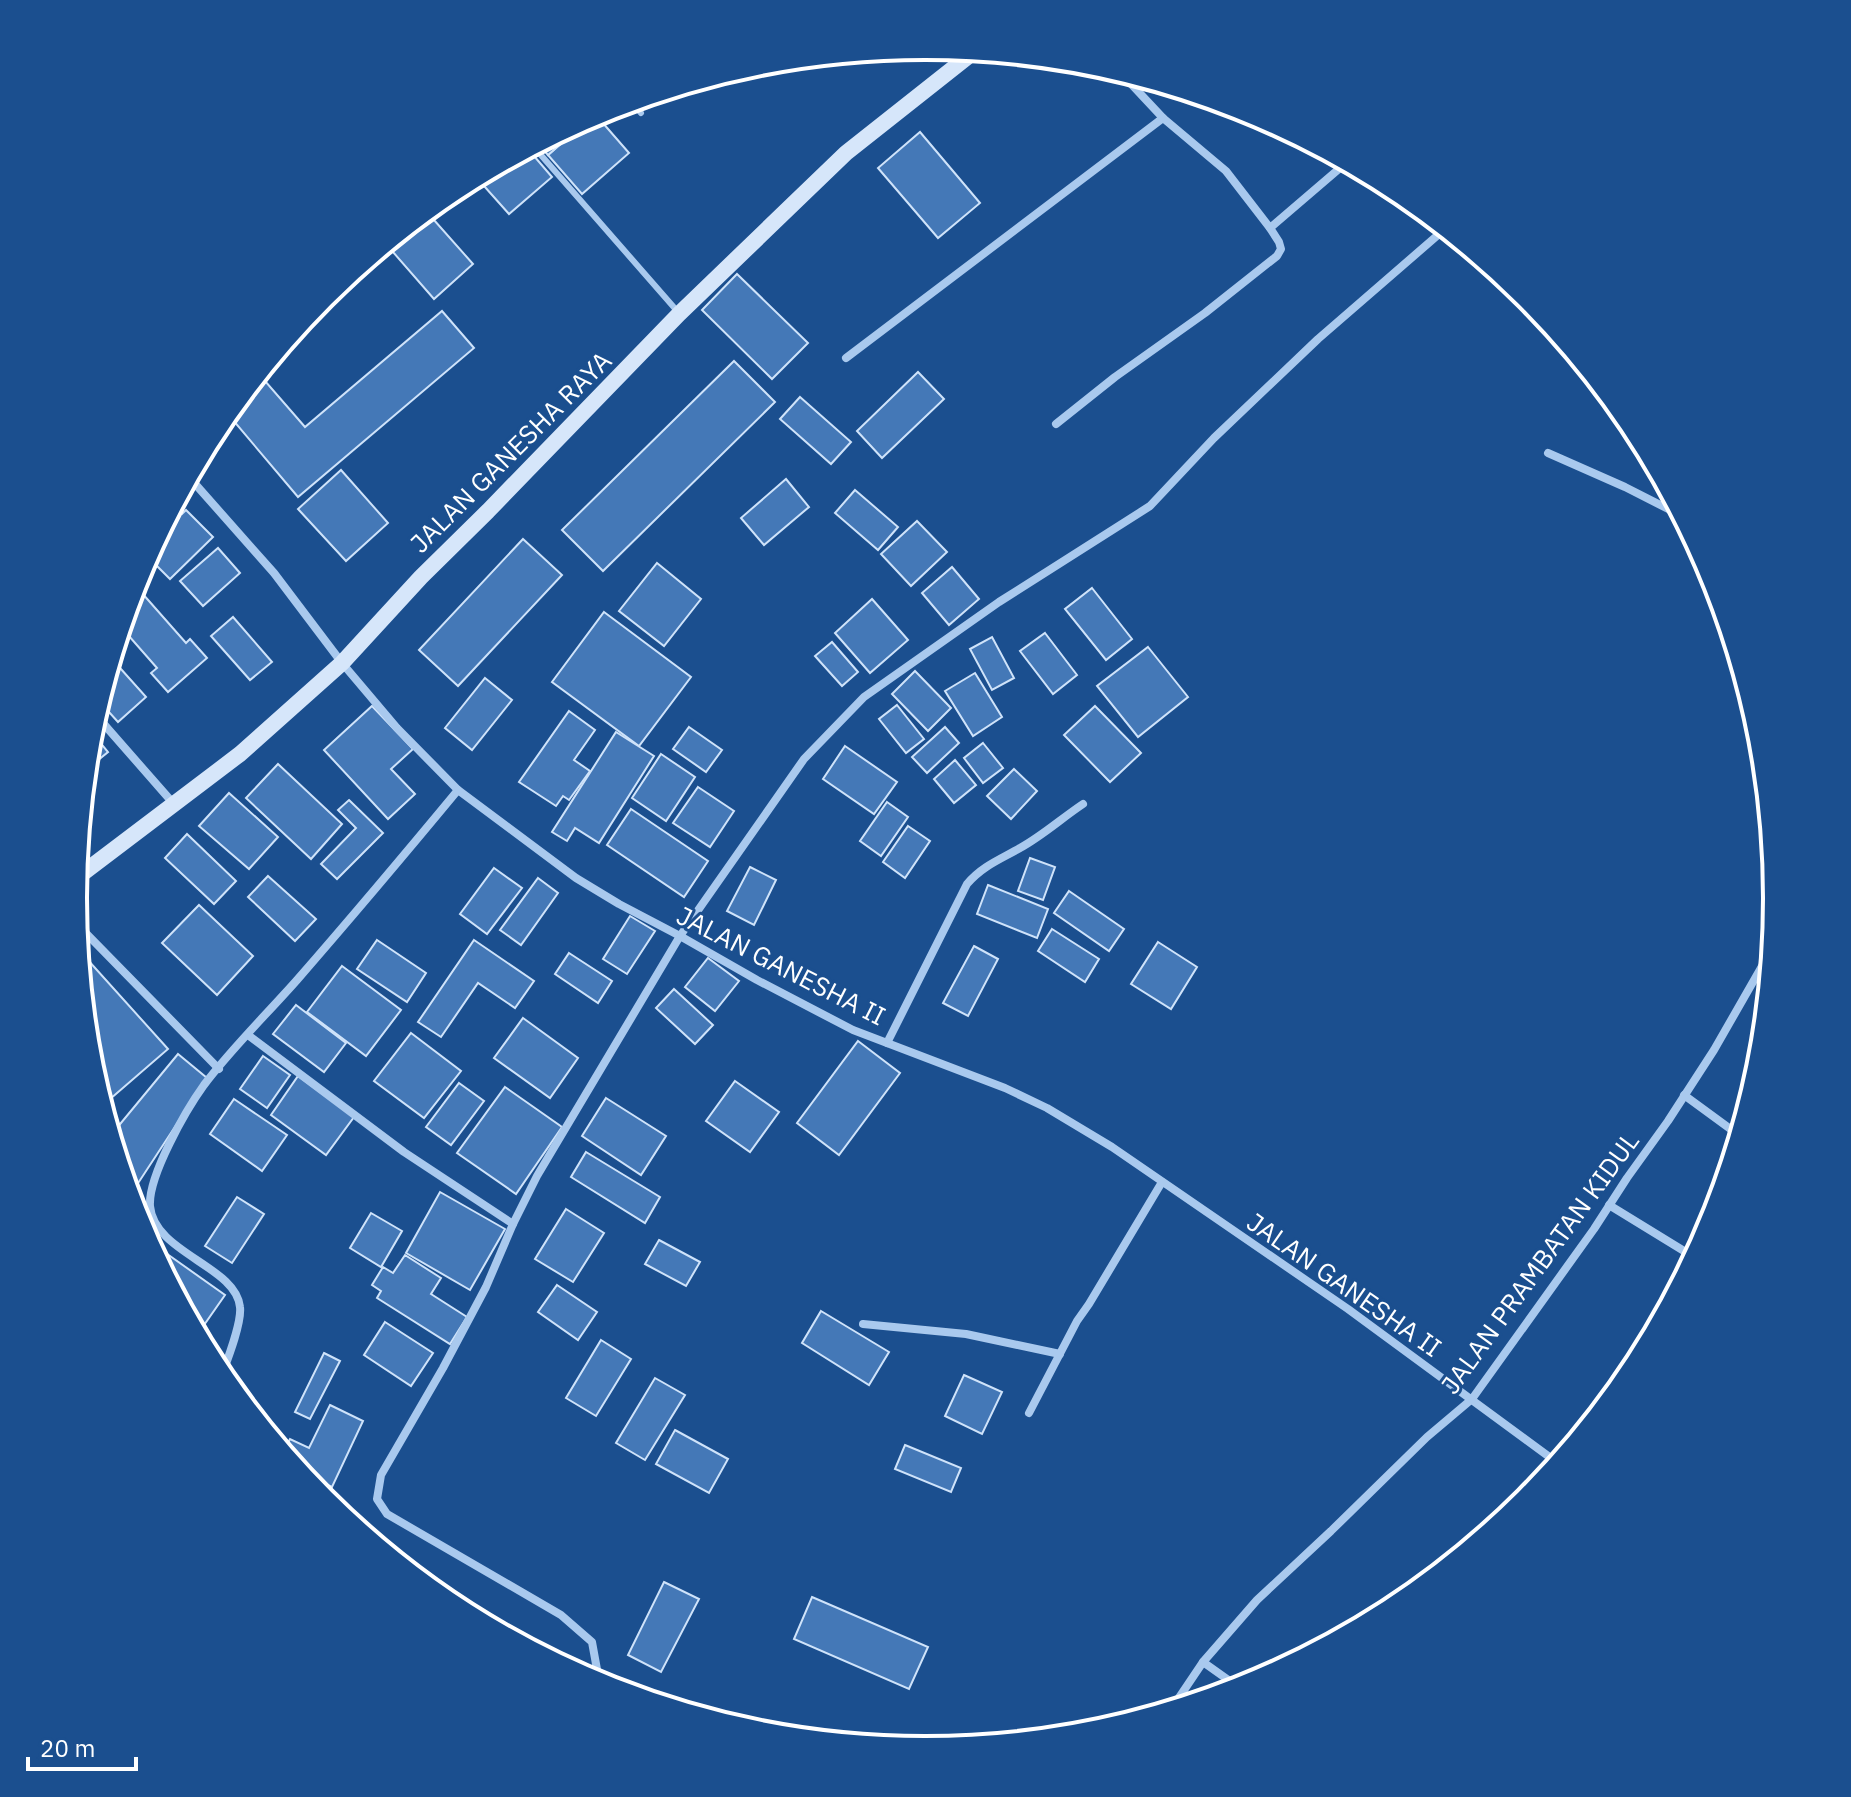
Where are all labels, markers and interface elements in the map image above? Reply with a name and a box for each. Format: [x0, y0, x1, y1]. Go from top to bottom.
street label: JALAN GANESHA RAYA [402, 343, 619, 559]
street label: JALAN GANESHA II [671, 898, 892, 1032]
street label: JALAN PRAMBATAN KIDUL [1433, 1125, 1646, 1400]
street label: JALAN GANESHA II [1241, 1204, 1448, 1364]
scale bar [28, 1721, 136, 1771]
text: 20 m [40, 1732, 95, 1764]

